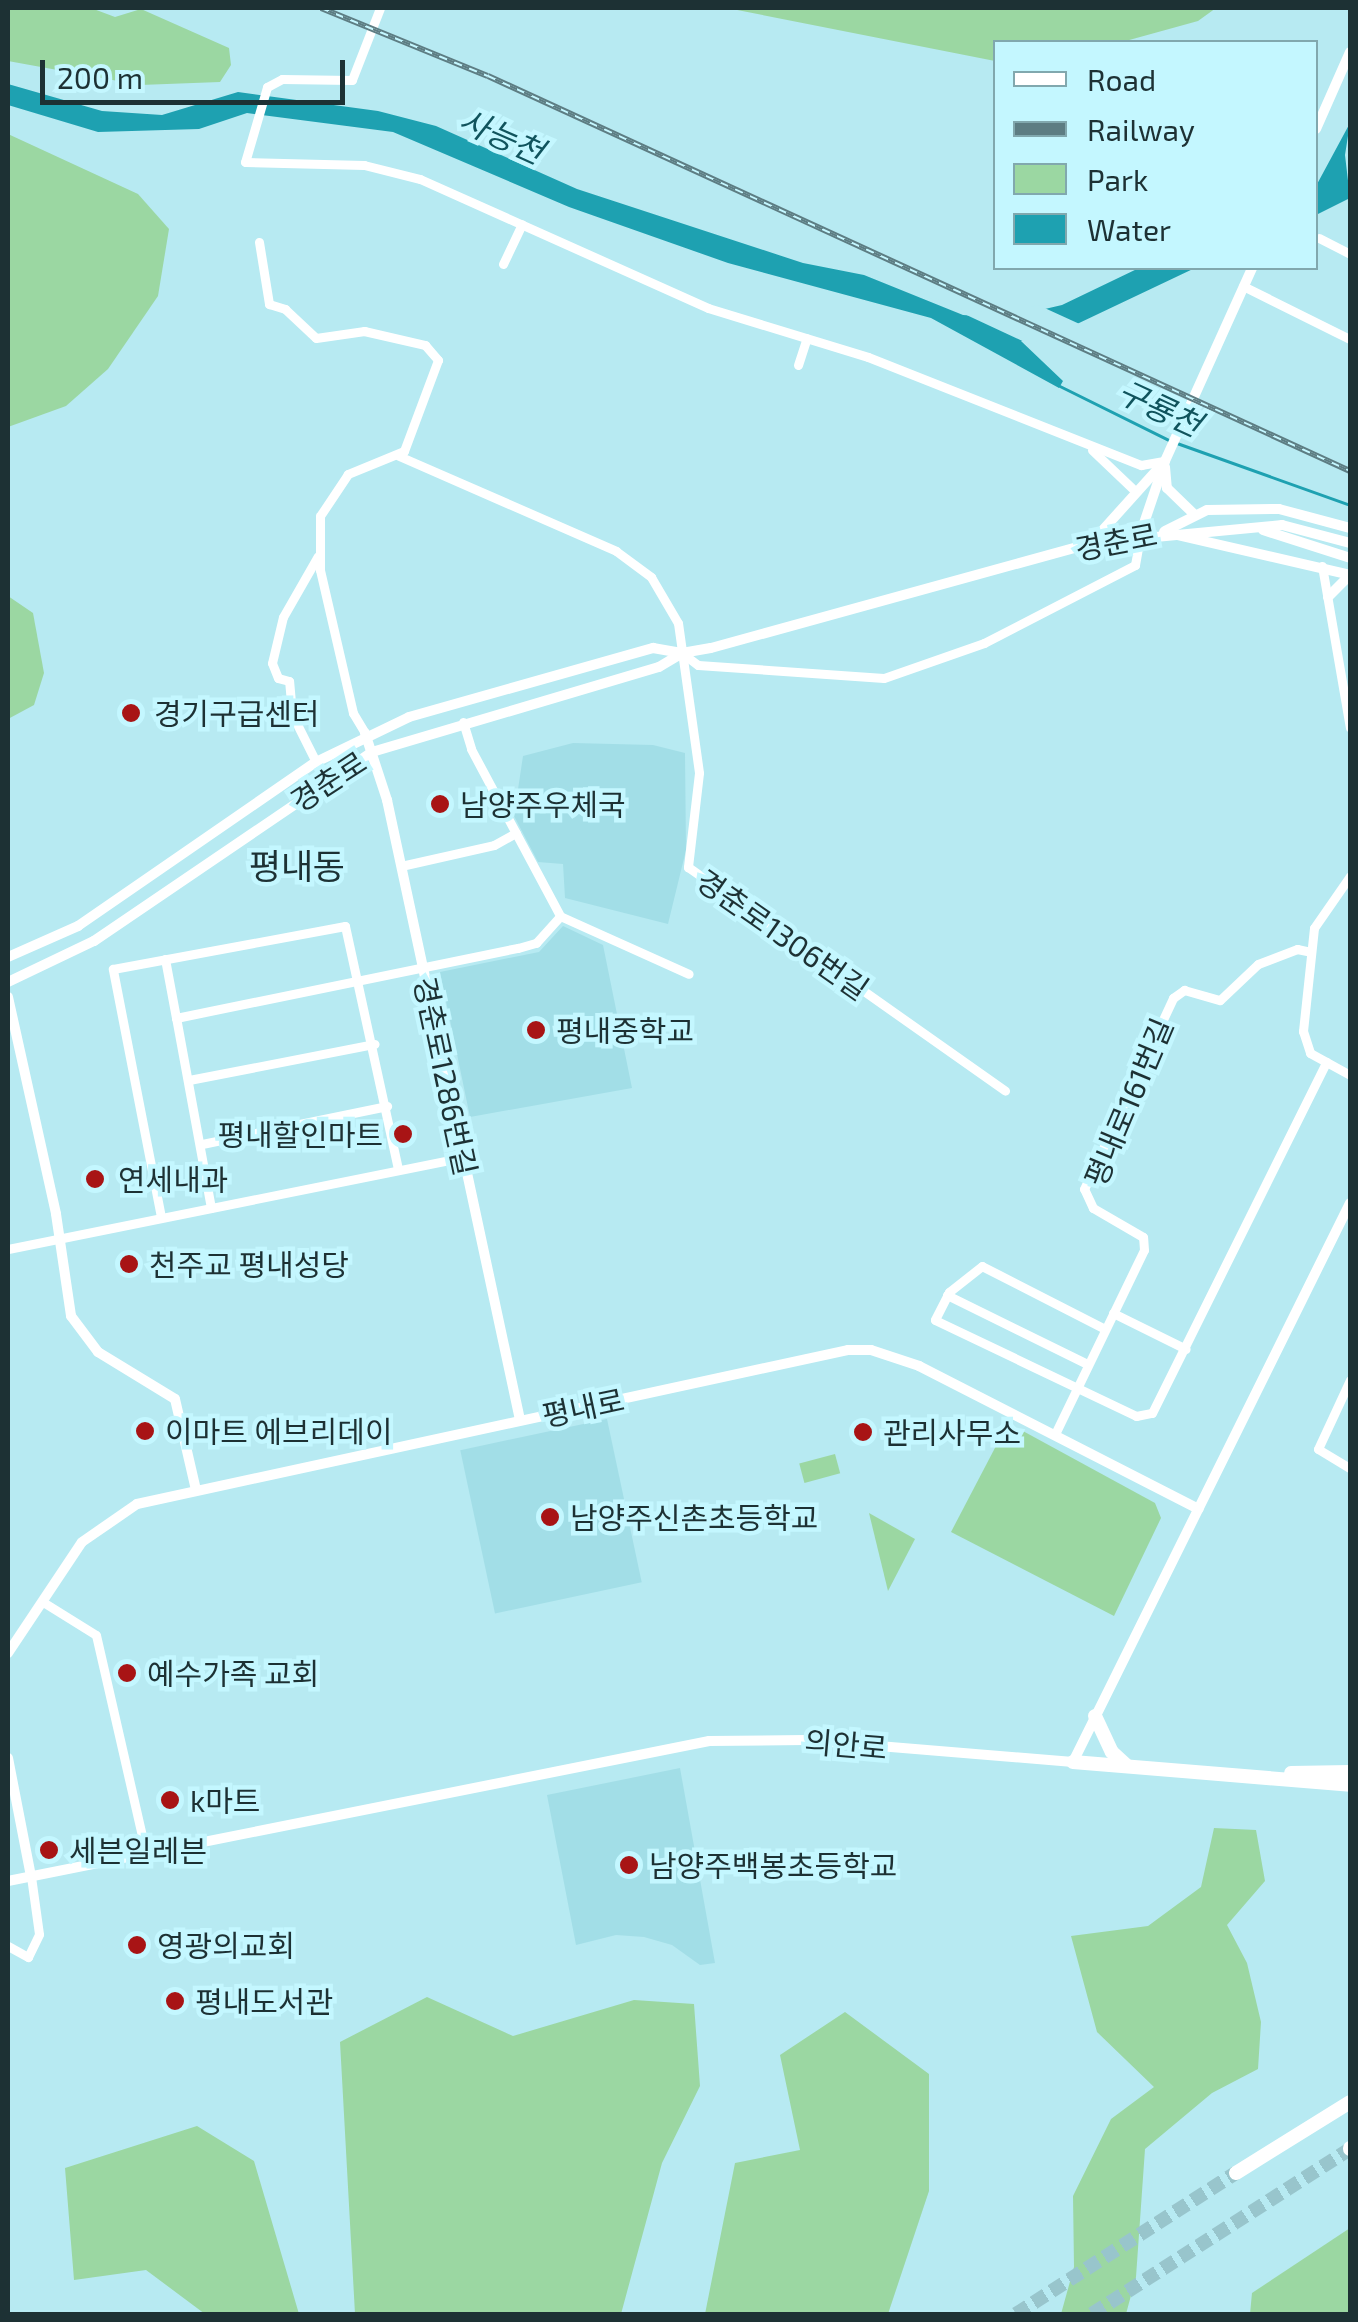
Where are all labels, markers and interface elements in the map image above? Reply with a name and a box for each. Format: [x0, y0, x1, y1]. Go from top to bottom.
scale bar [45, 40, 350, 102]
legend [993, 40, 1318, 270]
text: 200 m [57, 59, 143, 95]
text: Road [1087, 61, 1156, 97]
water label: 사능천 [454, 99, 550, 171]
text: Railway [1087, 111, 1195, 147]
text: Park [1087, 161, 1148, 197]
text: Water [1087, 211, 1171, 247]
water label: 구룡천 [1112, 371, 1208, 443]
street label: 경춘로 [1072, 515, 1160, 567]
place label: 경기구급센터 [154, 695, 320, 731]
marker: 경기구급센터 [118, 700, 144, 726]
street label: 경춘로 [283, 743, 373, 819]
place label: 남양주우체국 [460, 786, 626, 822]
marker: 남양주우체국 [429, 793, 451, 815]
district label: 평내동 [249, 844, 345, 886]
street label: 경춘로1306번길 [690, 861, 876, 1007]
street label: 경춘로1286번길 [407, 973, 485, 1179]
place label: 평내중학교 [556, 1012, 694, 1048]
street label: 평내로161번길 [1076, 1013, 1180, 1191]
marker: 평내중학교 [525, 1019, 547, 1041]
place label: 평내할인마트 [217, 1116, 383, 1152]
marker: 평내할인마트 [392, 1123, 414, 1145]
place label: 연세내과 [118, 1161, 228, 1197]
marker: 연세내과 [82, 1166, 108, 1192]
place label: 천주교 평내성당 [149, 1246, 349, 1282]
marker: 천주교 평내성당 [118, 1253, 140, 1275]
street label: 평내로 [539, 1381, 627, 1433]
place label: 이마트 에브리데이 [165, 1413, 392, 1449]
place label: 관리사무소 [883, 1414, 1021, 1450]
marker: 이마트 에브리데이 [134, 1420, 156, 1442]
marker: 관리사무소 [852, 1421, 874, 1443]
place label: 남양주신촌초등학교 [570, 1499, 818, 1535]
marker: 남양주신촌초등학교 [539, 1506, 561, 1528]
place label: 예수가족 교회 [147, 1655, 319, 1691]
marker: 예수가족 교회 [116, 1662, 138, 1684]
street label: 의안로 [803, 1722, 889, 1766]
place label: k마트 [190, 1782, 260, 1818]
marker: k마트 [159, 1789, 181, 1811]
place label: 세븐일레븐 [69, 1832, 207, 1868]
marker: 세븐일레븐 [38, 1839, 60, 1861]
place label: 남양주백봉초등학교 [649, 1847, 897, 1883]
marker: 남양주백봉초등학교 [618, 1854, 640, 1876]
place label: 영광의교회 [157, 1927, 295, 1963]
marker: 영광의교회 [126, 1934, 148, 1956]
place label: 평내도서관 [195, 1983, 333, 2019]
marker: 평내도서관 [164, 1990, 186, 2012]

